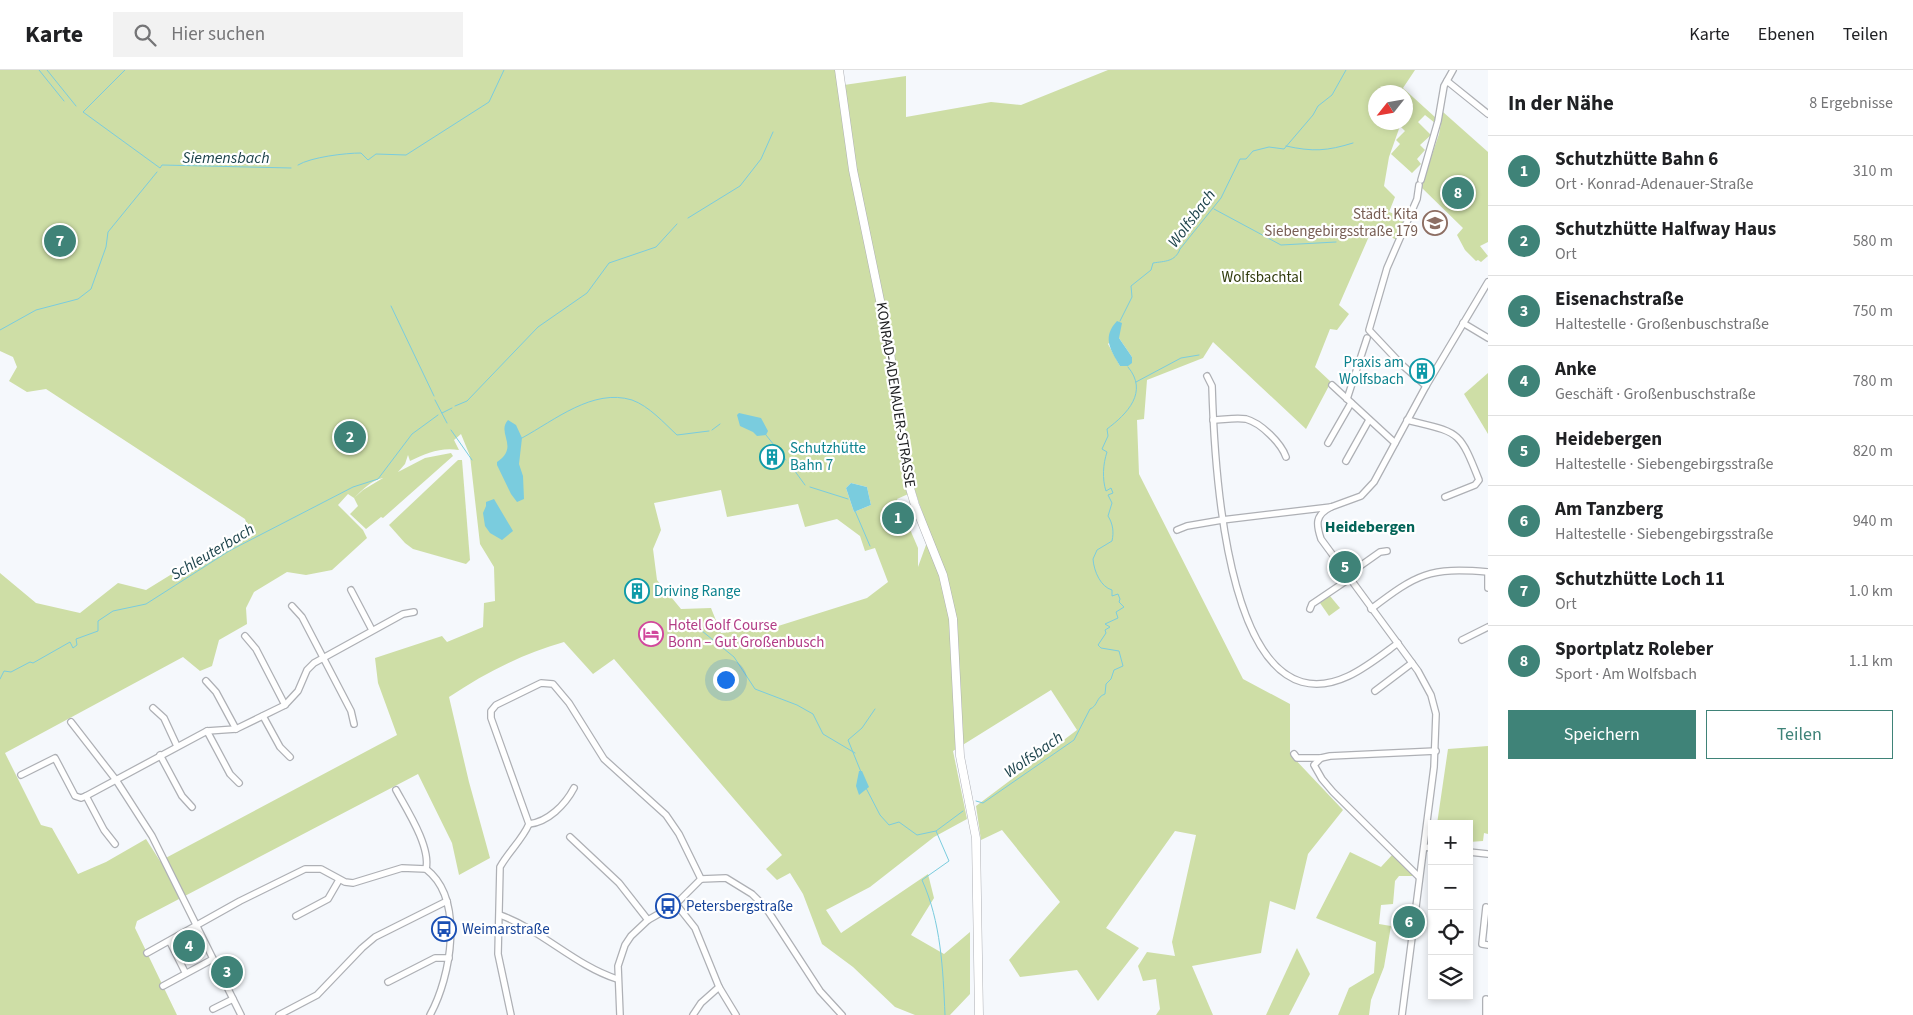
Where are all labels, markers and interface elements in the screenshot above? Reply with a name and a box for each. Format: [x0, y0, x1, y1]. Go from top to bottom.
search box [113, 12, 463, 57]
text: Karte [25, 17, 83, 52]
icon: search [131, 21, 159, 49]
text: Hier suchen [171, 21, 265, 48]
text: Karte [1689, 22, 1730, 47]
text: Ebenen [1758, 22, 1815, 47]
text: Teilen [1843, 22, 1888, 47]
north arrow [1368, 85, 1413, 130]
text: In der Nähe [1508, 88, 1614, 118]
text: 8 Ergebnisse [1809, 92, 1893, 114]
text: Schutzhütte Bahn 6 [1555, 146, 1718, 173]
water label: Siemensbach [182, 147, 270, 169]
text: 1 [1520, 160, 1528, 182]
text: 310 m [1853, 160, 1893, 182]
text: Ort · Konrad-Adenauer-Straße [1555, 173, 1753, 195]
pin: 8 [1442, 174, 1474, 212]
water label: Wolfsbach [1163, 185, 1221, 252]
place label: Städt. Kita Siebengebirgsstraße 179 [1264, 204, 1418, 242]
school or university icon: Städt. Kita Siebengebirgsstraße 179 [1422, 210, 1448, 236]
text: Schutzhütte Halfway Haus [1555, 216, 1776, 243]
pin: 7 [44, 222, 76, 260]
text: 2 [1520, 230, 1528, 252]
text: 580 m [1853, 230, 1893, 252]
text: Ort [1555, 243, 1577, 265]
park label: Wolfsbachtal [1221, 267, 1303, 288]
text: Eisenachstraße [1555, 286, 1684, 313]
text: 3 [1520, 300, 1528, 322]
text: 750 m [1853, 300, 1893, 322]
street label: KONRAD-ADENAUER-STRASSE [870, 301, 921, 489]
text: Haltestelle · Großenbuschstraße [1555, 313, 1769, 335]
place label: Praxis am Wolfsbach [1339, 352, 1404, 390]
text: Anke [1555, 356, 1596, 383]
building icon: Praxis am Wolfsbach [1409, 358, 1435, 384]
text: 4 [1520, 370, 1528, 392]
text: 780 m [1853, 370, 1893, 392]
text: Geschäft · Großenbuschstraße [1555, 383, 1756, 405]
pin: 2 [334, 418, 366, 456]
text: Heidebergen [1555, 426, 1662, 453]
place label: Schutzhütte Bahn 7 [790, 438, 866, 476]
text: 5 [1520, 440, 1528, 462]
text: 820 m [1853, 440, 1893, 462]
building icon: Schutzhütte Bahn 7 [759, 444, 785, 470]
text: Haltestelle · Siebengebirgsstraße [1555, 453, 1774, 475]
text: Am Tanzberg [1555, 496, 1663, 523]
pin: 1 [882, 499, 914, 537]
text: 6 [1520, 510, 1528, 532]
text: 940 m [1853, 510, 1893, 532]
district label: Heidebergen [1325, 516, 1415, 538]
water label: Schleuterbach [167, 518, 258, 586]
text: Haltestelle · Siebengebirgsstraße [1555, 523, 1774, 545]
pin: 5 [1329, 548, 1361, 586]
text: Schutzhütte Loch 11 [1555, 566, 1725, 593]
building icon: Driving Range [624, 578, 650, 604]
text: 7 [1520, 580, 1528, 602]
text: 1.0 km [1849, 580, 1893, 602]
place label: Driving Range [654, 581, 741, 602]
text: Ort [1555, 593, 1577, 615]
place label: Hotel Golf Course Bonn – Gut Großenbusch [668, 615, 825, 653]
hotel icon: Hotel Golf Course Bonn – Gut Großenbusch [638, 621, 664, 647]
text: Sportplatz Roleber [1555, 636, 1713, 663]
text: 8 [1520, 650, 1528, 672]
text: 1.1 km [1849, 650, 1893, 672]
text: Sport · Am Wolfsbach [1555, 663, 1697, 685]
your location [713, 667, 739, 693]
button: Speichern [1508, 710, 1696, 759]
button: Teilen [1706, 710, 1893, 759]
water label: Wolfsbach [1000, 726, 1068, 783]
map controls [1428, 820, 1473, 1000]
button: + [1428, 820, 1473, 865]
button: − [1428, 865, 1473, 910]
bus stop icon: Petersbergstraße [655, 893, 681, 919]
place label: Petersbergstraße [686, 896, 793, 917]
pin: 6 [1393, 903, 1425, 941]
button: locate [1428, 910, 1473, 955]
bus stop icon: Weimarstraße [431, 916, 457, 942]
place label: Weimarstraße [462, 919, 550, 940]
pin: 4 [173, 927, 205, 965]
pin: 3 [211, 953, 243, 991]
button: layers [1428, 955, 1473, 1000]

